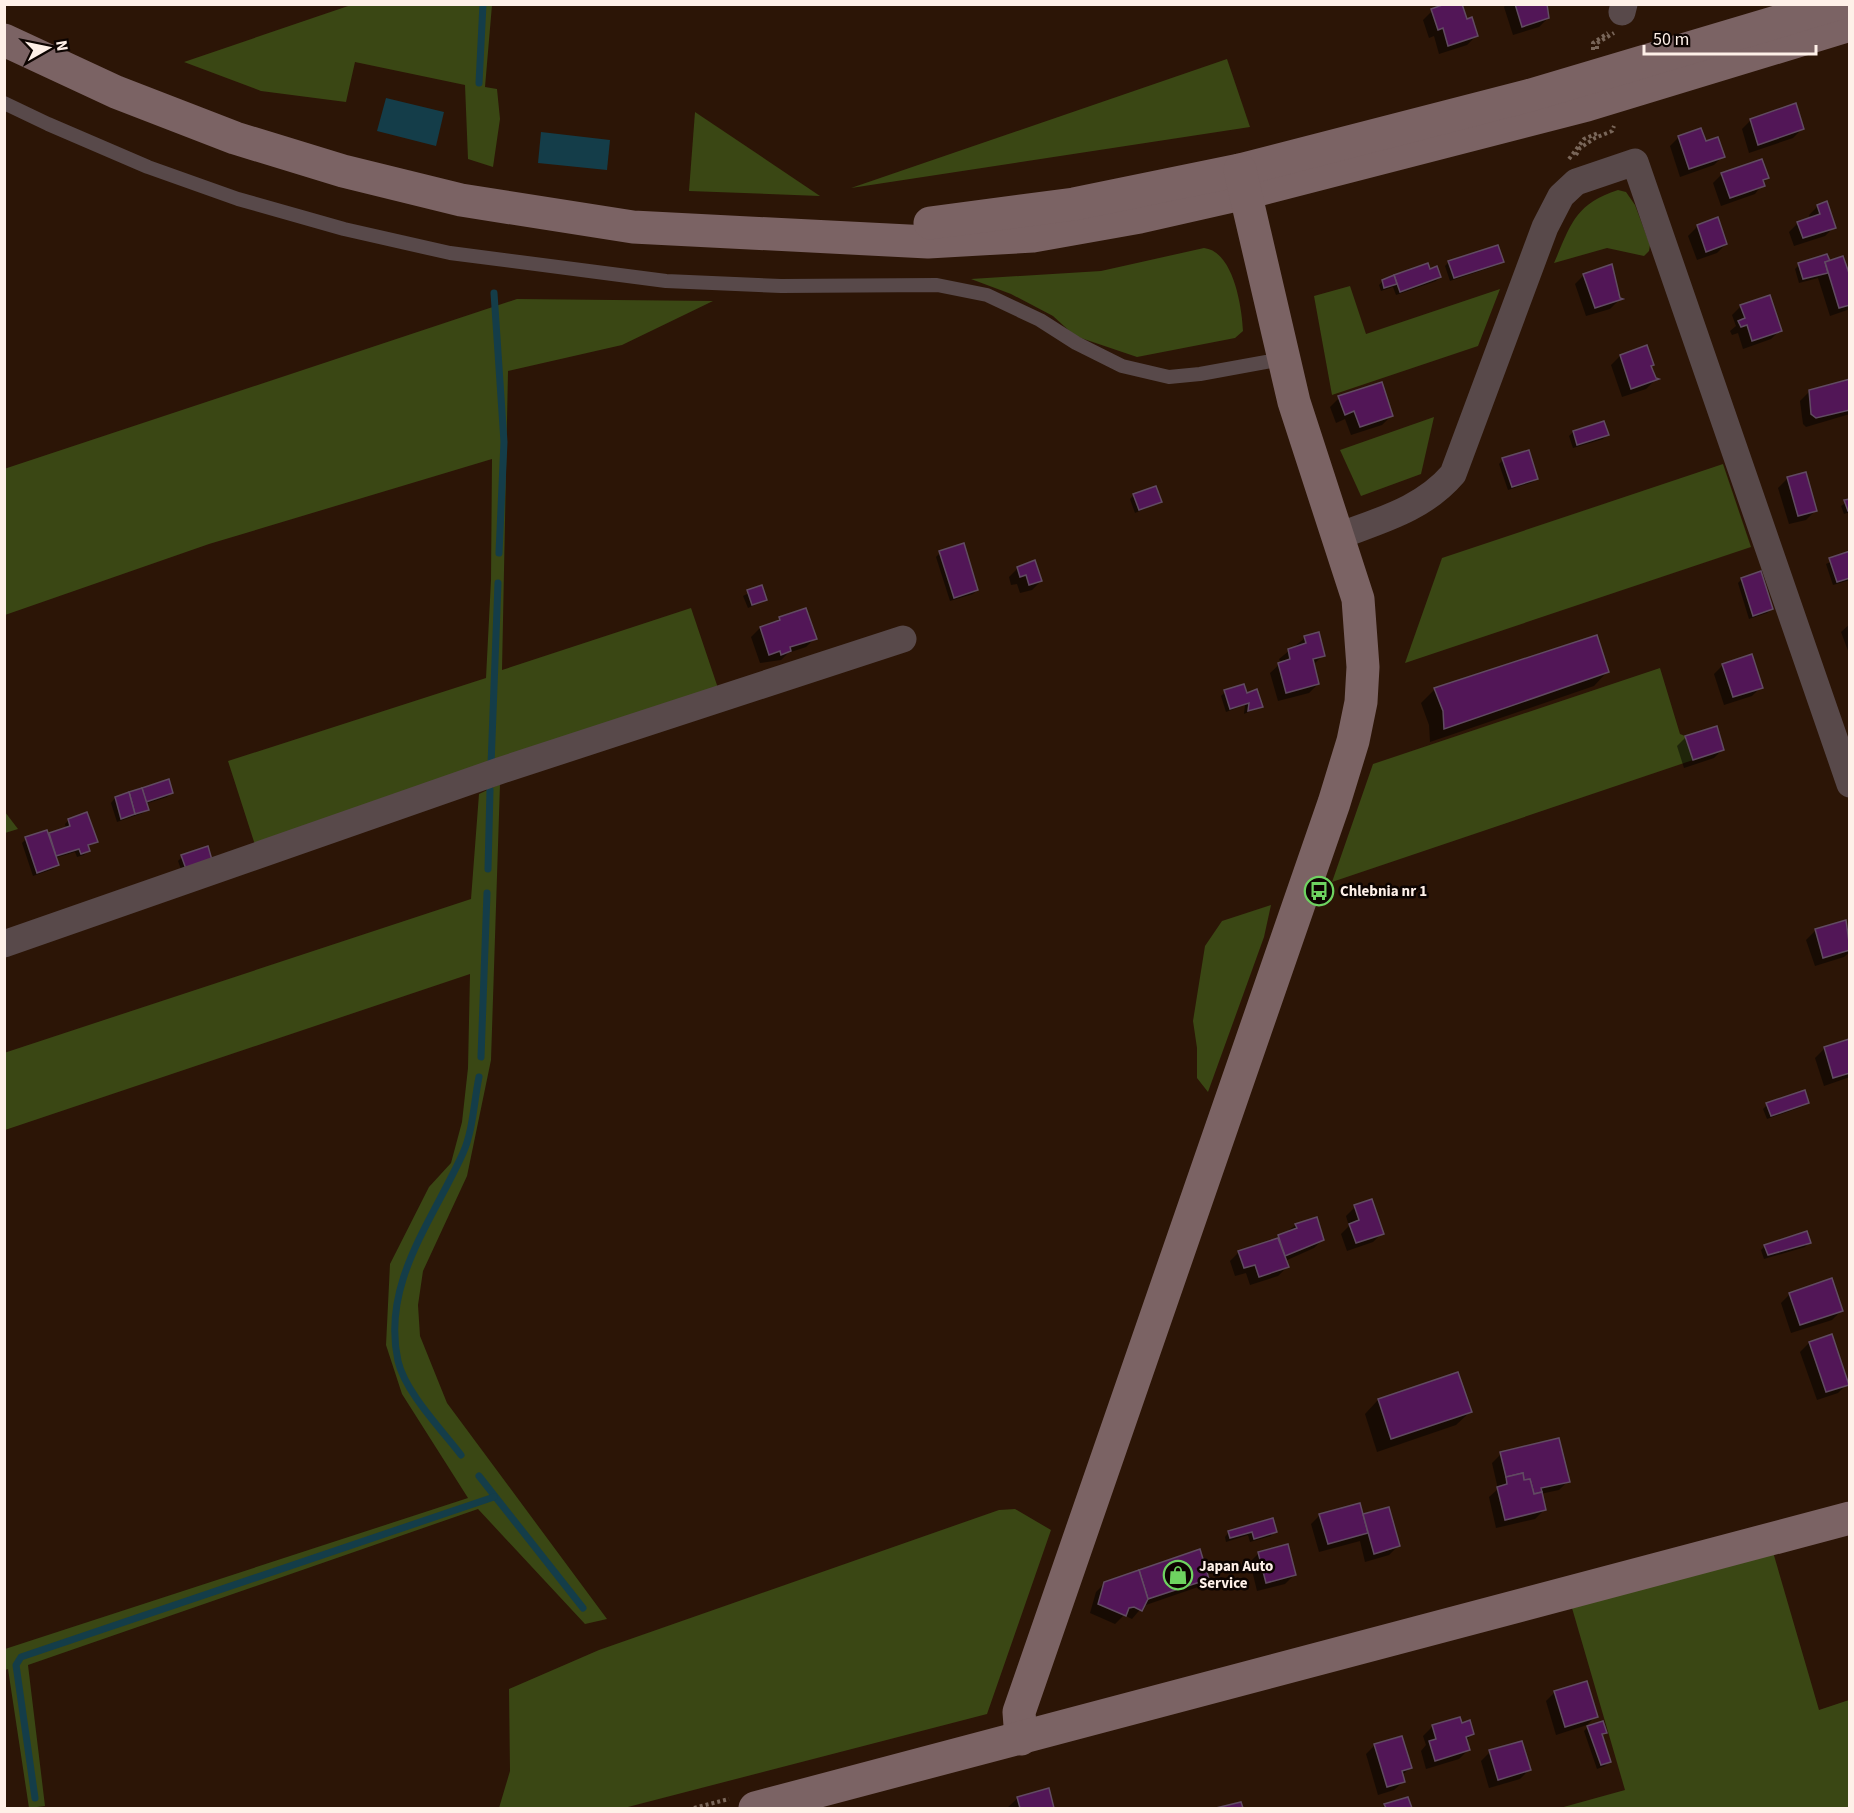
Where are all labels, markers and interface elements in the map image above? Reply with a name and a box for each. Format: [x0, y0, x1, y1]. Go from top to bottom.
north arrow [18, 18, 78, 78]
scale bar [1644, 18, 1816, 56]
text: 50 m [1653, 27, 1689, 52]
text: N [50, 39, 74, 53]
bus stop icon: Chlebnia nr 1 [1303, 875, 1335, 907]
place label: Chlebnia nr 1 [1340, 881, 1427, 902]
place label: Japan Auto Service [1199, 1556, 1273, 1594]
shop icon: Japan Auto Service [1162, 1559, 1194, 1591]

